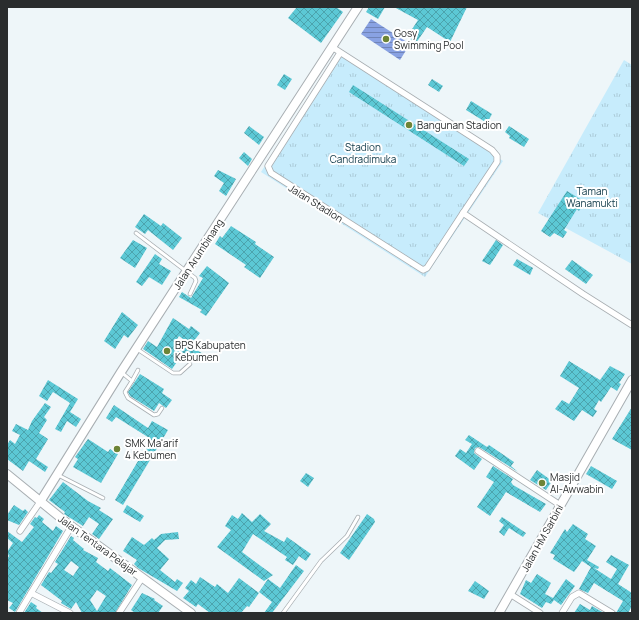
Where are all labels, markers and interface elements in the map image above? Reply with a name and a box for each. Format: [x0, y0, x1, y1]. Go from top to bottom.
place label: Gosy Swimming Pool [394, 26, 464, 52]
marker: Gosy Swimming Pool [381, 34, 391, 44]
place label: Bangunan Stadion [417, 118, 502, 132]
marker: Bangunan Stadion [404, 120, 414, 130]
park label: Stadion Candradimuka [330, 140, 396, 166]
street label: Jalan Stadion [286, 181, 346, 225]
park label: Taman Wanamukti [566, 184, 618, 210]
street label: Jalan Arumbinang [170, 216, 226, 292]
place label: BPS Kabupaten Kebumen [175, 338, 246, 364]
marker: BPS Kabupaten Kebumen [162, 346, 172, 356]
place label: SMK Ma'arif 4 Kebumen [125, 436, 178, 462]
marker: SMK Ma'arif 4 Kebumen [112, 444, 122, 454]
place label: Masjid Al-Awwabin [550, 470, 603, 496]
marker: Masjid Al-Awwabin [537, 478, 547, 488]
street label: Jalan HM Sarbini [518, 502, 566, 574]
street label: Jalan Tentara Pelajar [56, 511, 141, 579]

